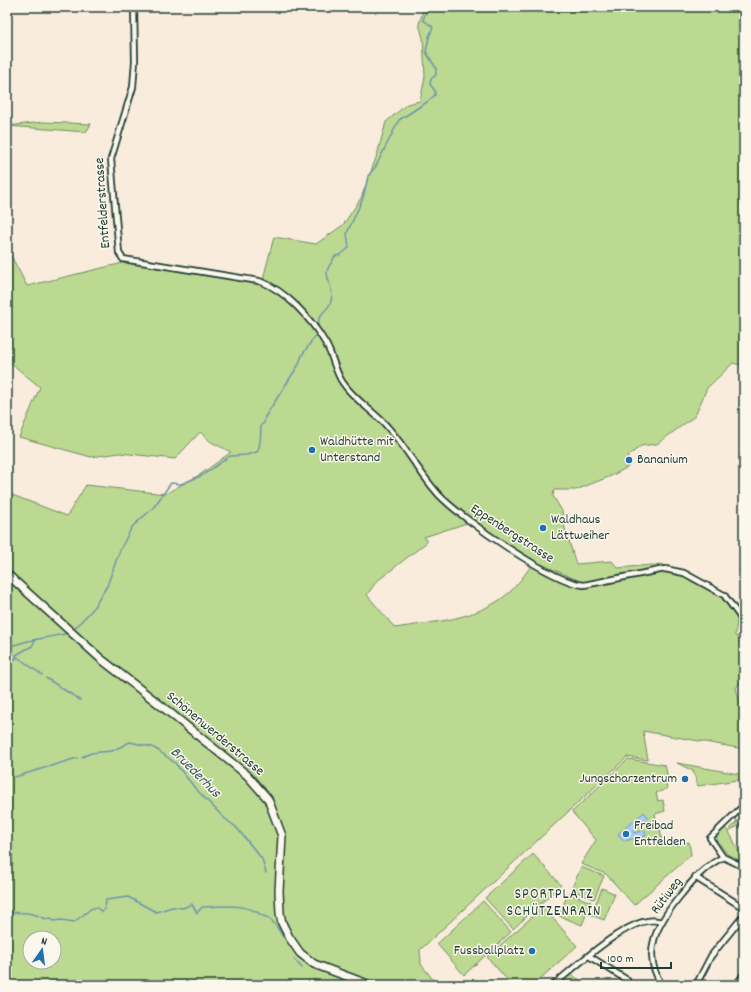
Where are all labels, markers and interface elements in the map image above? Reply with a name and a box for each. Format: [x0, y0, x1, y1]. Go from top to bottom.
street label: Entfelderstrasse [90, 157, 116, 249]
place label: Waldhütte mit Unterstand [320, 432, 394, 468]
marker: Waldhütte mit Unterstand [307, 445, 317, 455]
place label: Bananium [637, 450, 688, 470]
marker: Bananium [624, 455, 634, 465]
street label: Eppenbergstrasse [466, 499, 558, 569]
place label: Waldhaus Lättweiher [551, 510, 610, 546]
marker: Waldhaus Lättweiher [538, 523, 548, 533]
street label: Schönenwerderstrasse [162, 687, 268, 781]
water label: Bruederhus [164, 742, 226, 804]
place label: Jungscharzentrum [580, 769, 677, 789]
marker: Jungscharzentrum [680, 774, 690, 784]
place label: Freibad Entfelden [634, 816, 686, 852]
marker: Freibad Entfelden [621, 829, 631, 839]
street label: Rütiweg [646, 873, 688, 919]
district label: SPORTPLATZ SCHÜTZENRAIN [507, 884, 601, 923]
north arrow [22, 930, 62, 970]
text: N [39, 934, 49, 951]
place label: Fussballplatz [454, 941, 525, 961]
scale bar [601, 944, 671, 970]
marker: Fussballplatz [527, 946, 537, 956]
text: 100 m [607, 951, 634, 968]

